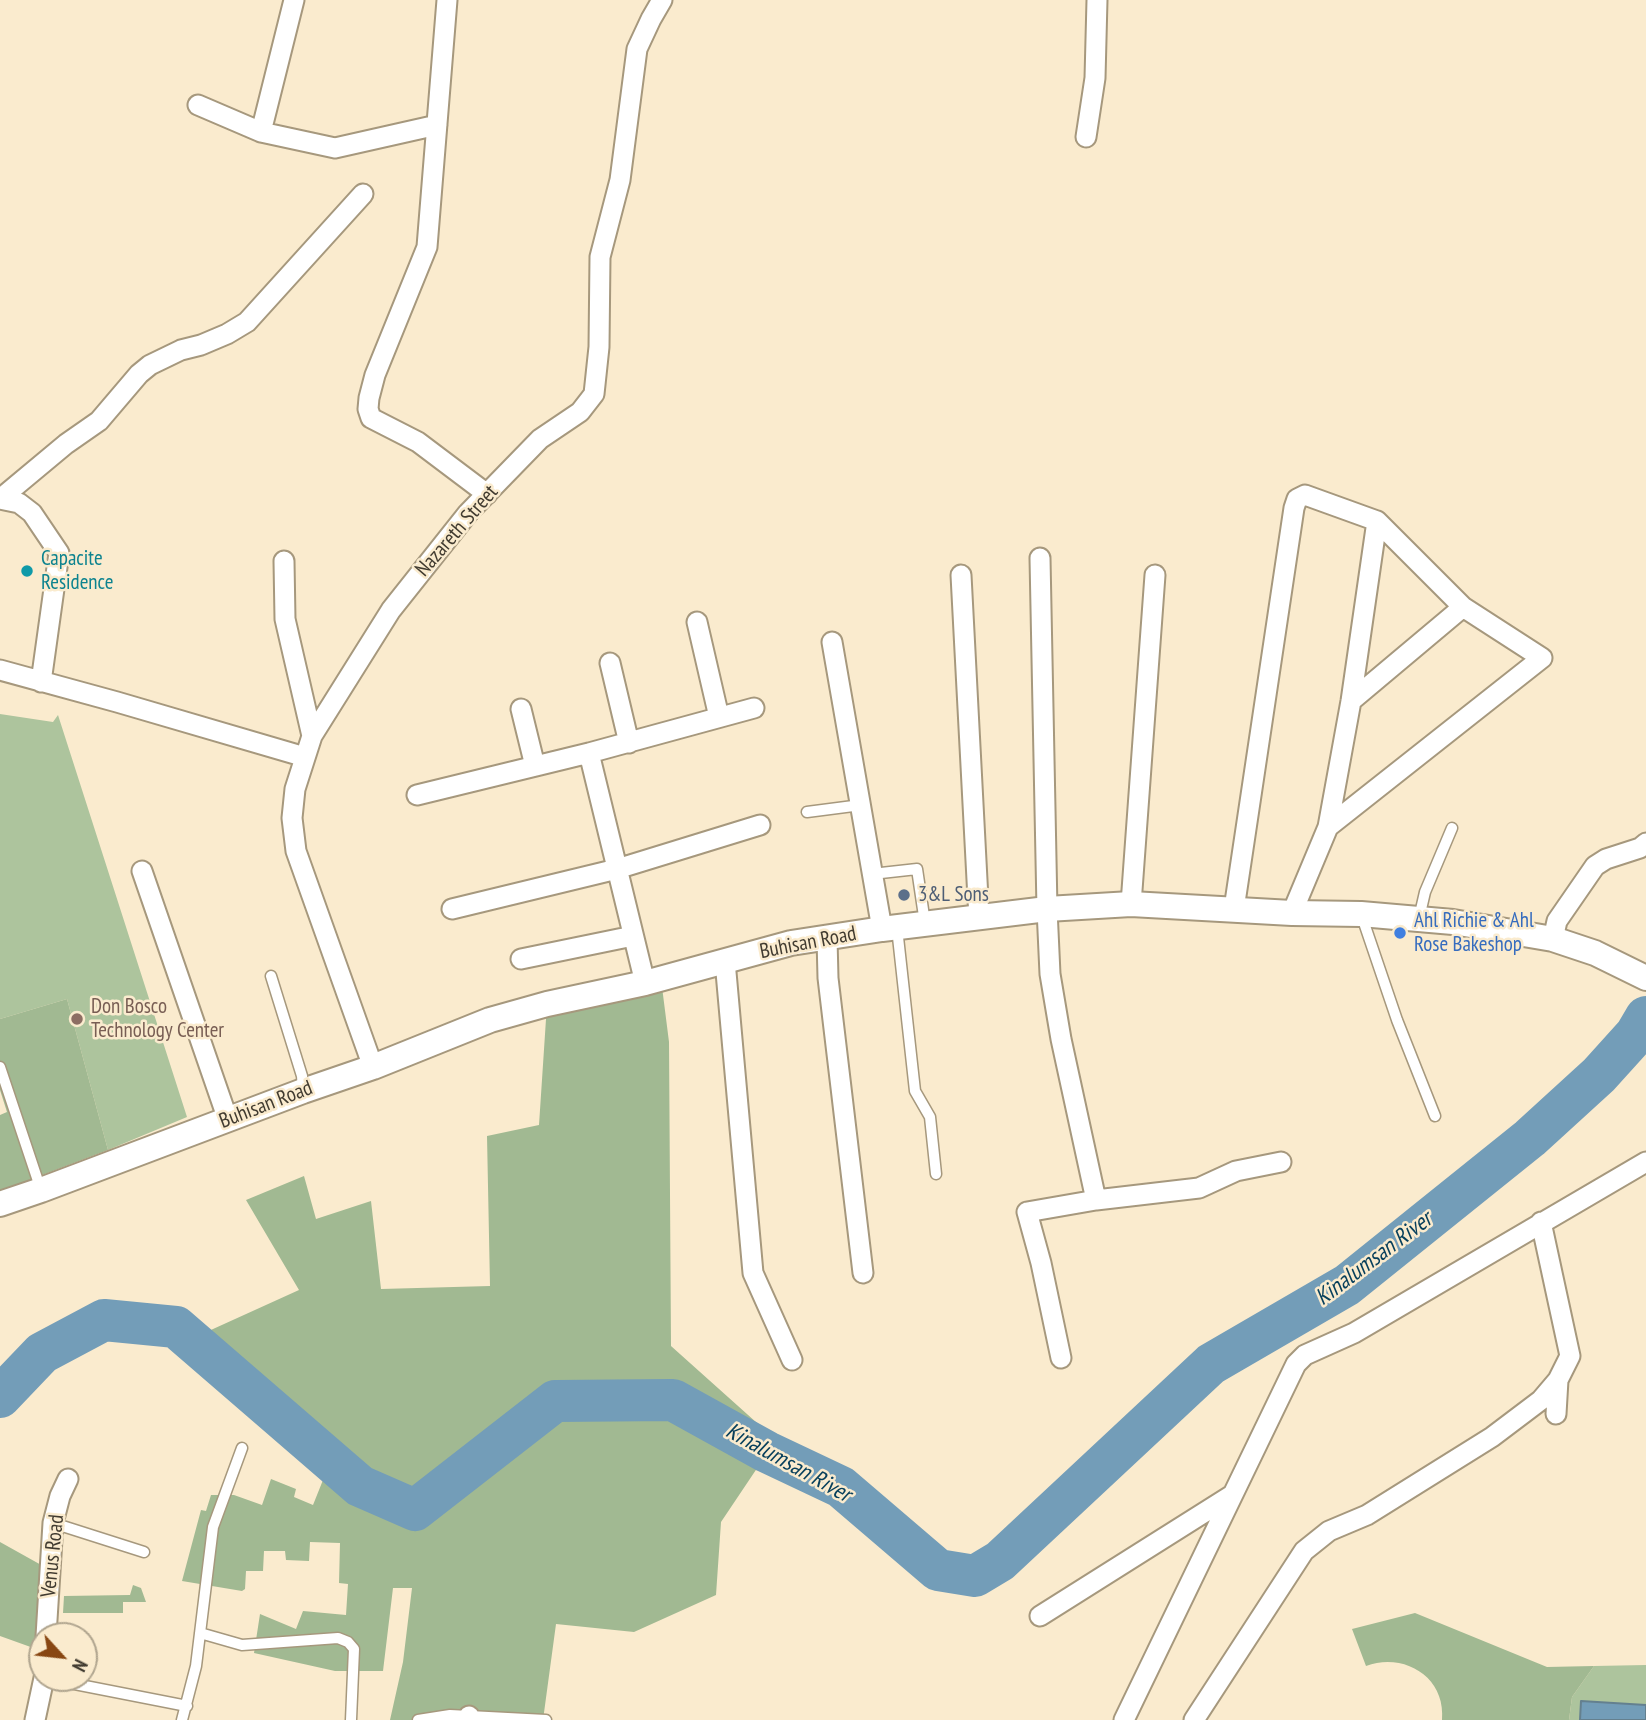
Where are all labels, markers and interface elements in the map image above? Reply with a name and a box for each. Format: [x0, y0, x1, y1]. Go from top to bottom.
street label: Nazareth Street [410, 480, 504, 582]
place label: Capacite Residence [41, 546, 113, 596]
marker: Capacite Residence [19, 563, 35, 579]
place label: 3&L Sons [918, 882, 989, 908]
marker: 3&L Sons [896, 887, 912, 903]
place label: Ahl Richie & Ahl Rose Bakeshop [1414, 908, 1534, 958]
street label: Buhisan Road [758, 921, 858, 965]
marker: Ahl Richie & Ahl Rose Bakeshop [1392, 925, 1408, 941]
place label: Don Bosco Technology Center [91, 994, 224, 1044]
marker: Don Bosco Technology Center [69, 1011, 85, 1027]
street label: Buhisan Road [216, 1076, 316, 1134]
water label: Kinalumsan River [1310, 1206, 1438, 1312]
water label: Kinalumsan River [721, 1417, 855, 1509]
street label: Venus Road [36, 1513, 70, 1599]
north arrow [28, 1622, 98, 1692]
text: N [67, 1656, 93, 1676]

